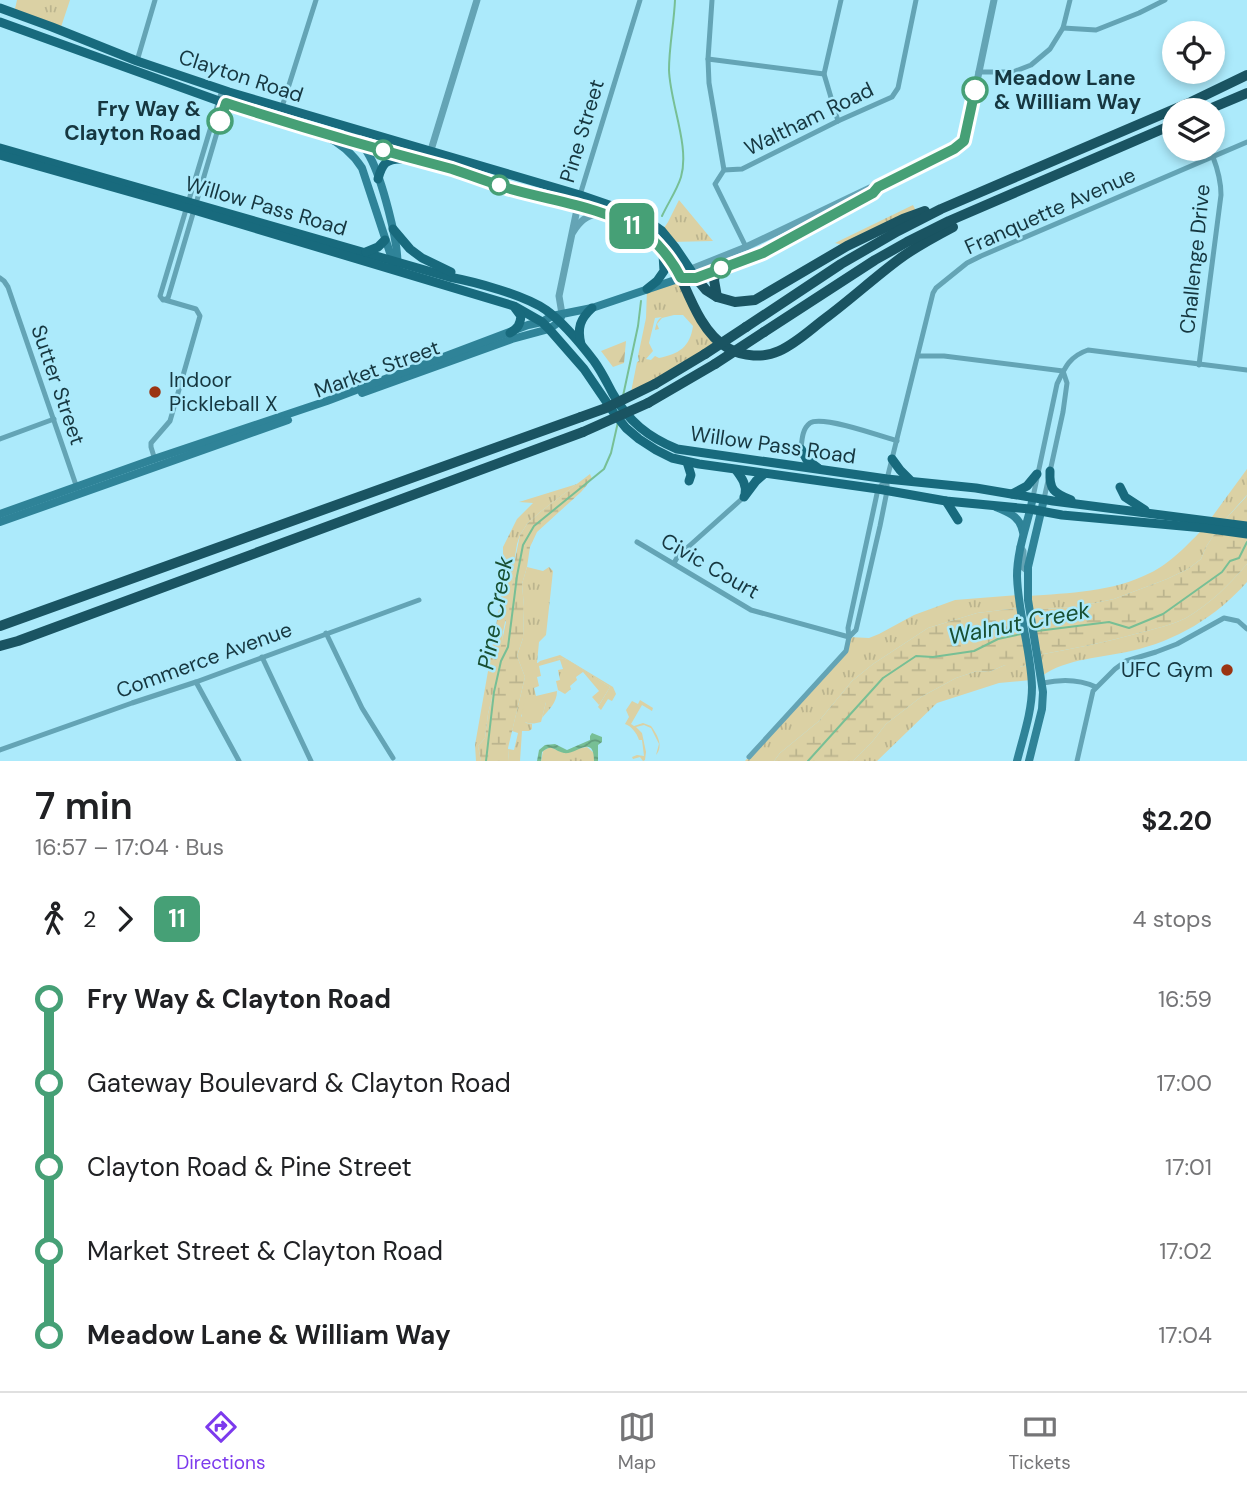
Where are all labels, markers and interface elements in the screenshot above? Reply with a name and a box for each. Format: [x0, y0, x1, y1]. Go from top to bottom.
map controls [1162, 21, 1225, 161]
button: locate [1162, 21, 1225, 84]
street label: Clayton Road [175, 43, 307, 109]
place label: Meadow Lane & William Way [994, 64, 1142, 116]
street label: Pine Street [553, 76, 611, 186]
street label: Waltham Road [740, 76, 878, 162]
marker: Meadow Lane & William Way [962, 77, 988, 103]
place label: Fry Way & Clayton Road [64, 95, 201, 147]
button: layers [1162, 98, 1225, 161]
marker: Fry Way & Clayton Road [207, 108, 233, 134]
unlabelled marker [373, 140, 393, 160]
street label: Franquette Avenue [960, 161, 1140, 261]
street label: Willow Pass Road [182, 170, 350, 242]
unlabelled marker [489, 175, 509, 195]
street label: Challenge Drive [1173, 183, 1217, 335]
line badge: 11 [600, 203, 664, 249]
text: 11 [623, 210, 641, 241]
unlabelled marker [711, 258, 731, 278]
street label: Sutter Street [24, 321, 92, 449]
street label: Market Street [310, 333, 444, 405]
place label: Indoor Pickleball X [169, 366, 278, 418]
marker: Indoor Pickleball X [147, 384, 163, 400]
street label: Willow Pass Road [688, 420, 858, 470]
street label: Civic Court [656, 527, 764, 605]
water label: Pine Creek [470, 554, 520, 672]
water label: Walnut Creek [946, 595, 1093, 651]
street label: Commerce Avenue [112, 615, 296, 705]
place label: UFC Gym [1121, 656, 1213, 684]
marker: UFC Gym [1219, 662, 1235, 678]
text: 7 min [35, 781, 133, 831]
text: $2.20 [1142, 804, 1212, 838]
text: 16:57 – 17:04 · Bus [35, 832, 224, 862]
icon: walk [35, 900, 73, 938]
icon: forward [106, 900, 144, 938]
text: 11 [168, 903, 186, 934]
text: 2 [83, 904, 96, 934]
text: 4 stops [1133, 904, 1212, 934]
text: Fry Way & Clayton Road [87, 982, 391, 1016]
text: 16:59 [1158, 984, 1212, 1014]
text: Gateway Boulevard & Clayton Road [87, 1066, 511, 1100]
text: 17:00 [1156, 1068, 1212, 1098]
text: Clayton Road & Pine Street [87, 1150, 412, 1184]
text: 17:01 [1165, 1152, 1212, 1182]
text: Market Street & Clayton Road [87, 1234, 443, 1268]
text: 17:02 [1159, 1236, 1212, 1266]
text: Meadow Lane & William Way [87, 1318, 451, 1352]
text: 17:04 [1158, 1320, 1212, 1350]
tab: Directions [176, 1408, 266, 1475]
tab: Map [618, 1408, 656, 1475]
tab: Tickets [1008, 1408, 1071, 1475]

